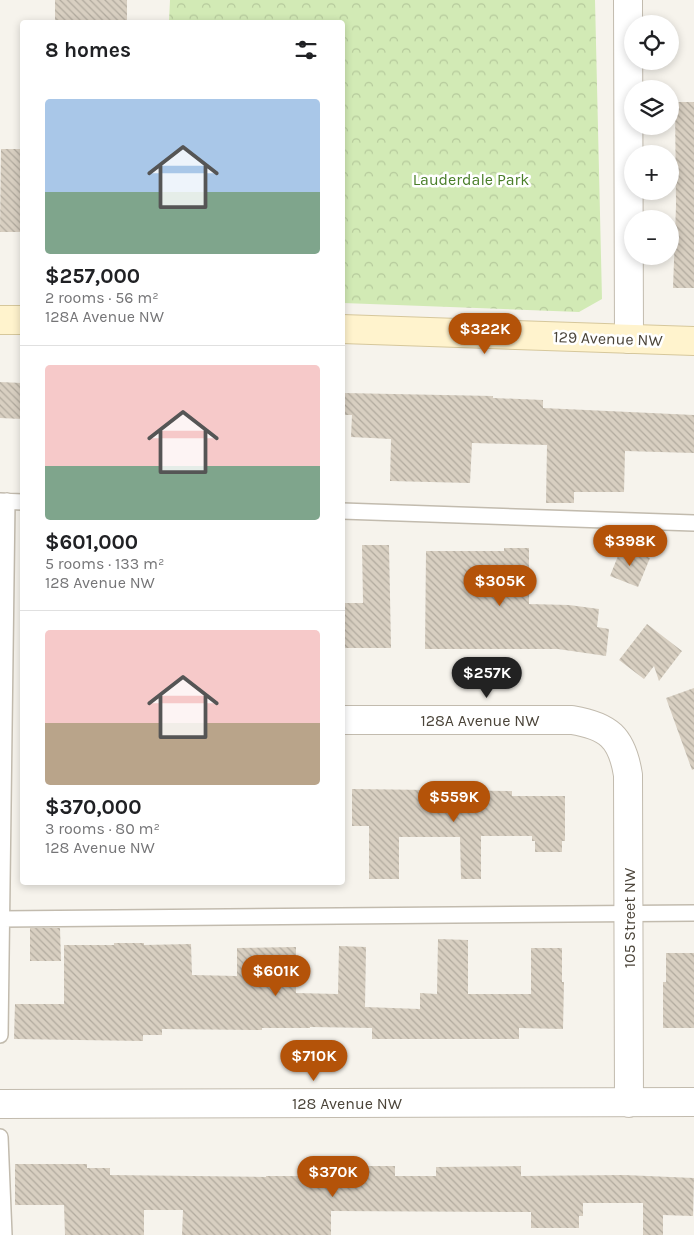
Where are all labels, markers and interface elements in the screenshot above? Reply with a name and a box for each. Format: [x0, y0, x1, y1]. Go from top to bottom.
map controls [624, 15, 679, 265]
button: locate [624, 15, 679, 70]
icon: filters [292, 36, 320, 64]
text: 8 homes [45, 38, 131, 62]
button: layers [624, 80, 679, 135]
icon: home [138, 132, 228, 222]
button: + [624, 145, 679, 200]
park label: Lauderdale Park [413, 170, 529, 189]
button: − [624, 210, 679, 265]
text: $257,000 [45, 264, 140, 288]
text: 2 rooms · 56 m² [45, 288, 159, 307]
text: 128A Avenue NW [45, 307, 164, 326]
pin: $322K [450, 312, 520, 355]
text: $322K [460, 319, 510, 338]
street label: 129 Avenue NW [553, 327, 664, 350]
icon: home [138, 397, 228, 487]
pin: $398K [595, 524, 665, 567]
text: $601,000 [45, 530, 138, 554]
text: $398K [604, 531, 656, 550]
text: 5 rooms · 133 m² [45, 554, 164, 573]
pin: $305K [465, 564, 535, 607]
text: $305K [475, 571, 525, 590]
text: 128 Avenue NW [45, 573, 155, 592]
pin: $257K [452, 656, 522, 699]
icon: home [138, 662, 228, 752]
text: $257K [463, 663, 511, 682]
street label: 128A Avenue NW [420, 711, 540, 730]
pin: $559K [419, 780, 489, 823]
text: $559K [429, 787, 479, 806]
text: $370,000 [45, 795, 141, 819]
text: 3 rooms · 80 m² [45, 819, 160, 838]
text: 128 Avenue NW [45, 838, 155, 857]
street label: 105 Street NW [620, 867, 639, 968]
pin: $601K [241, 954, 311, 997]
text: $601K [252, 961, 300, 980]
pin: $710K [279, 1040, 349, 1082]
text: $710K [291, 1046, 337, 1065]
street label: 128 Avenue NW [292, 1094, 403, 1113]
pin: $370K [298, 1156, 368, 1198]
text: $370K [308, 1162, 358, 1181]

